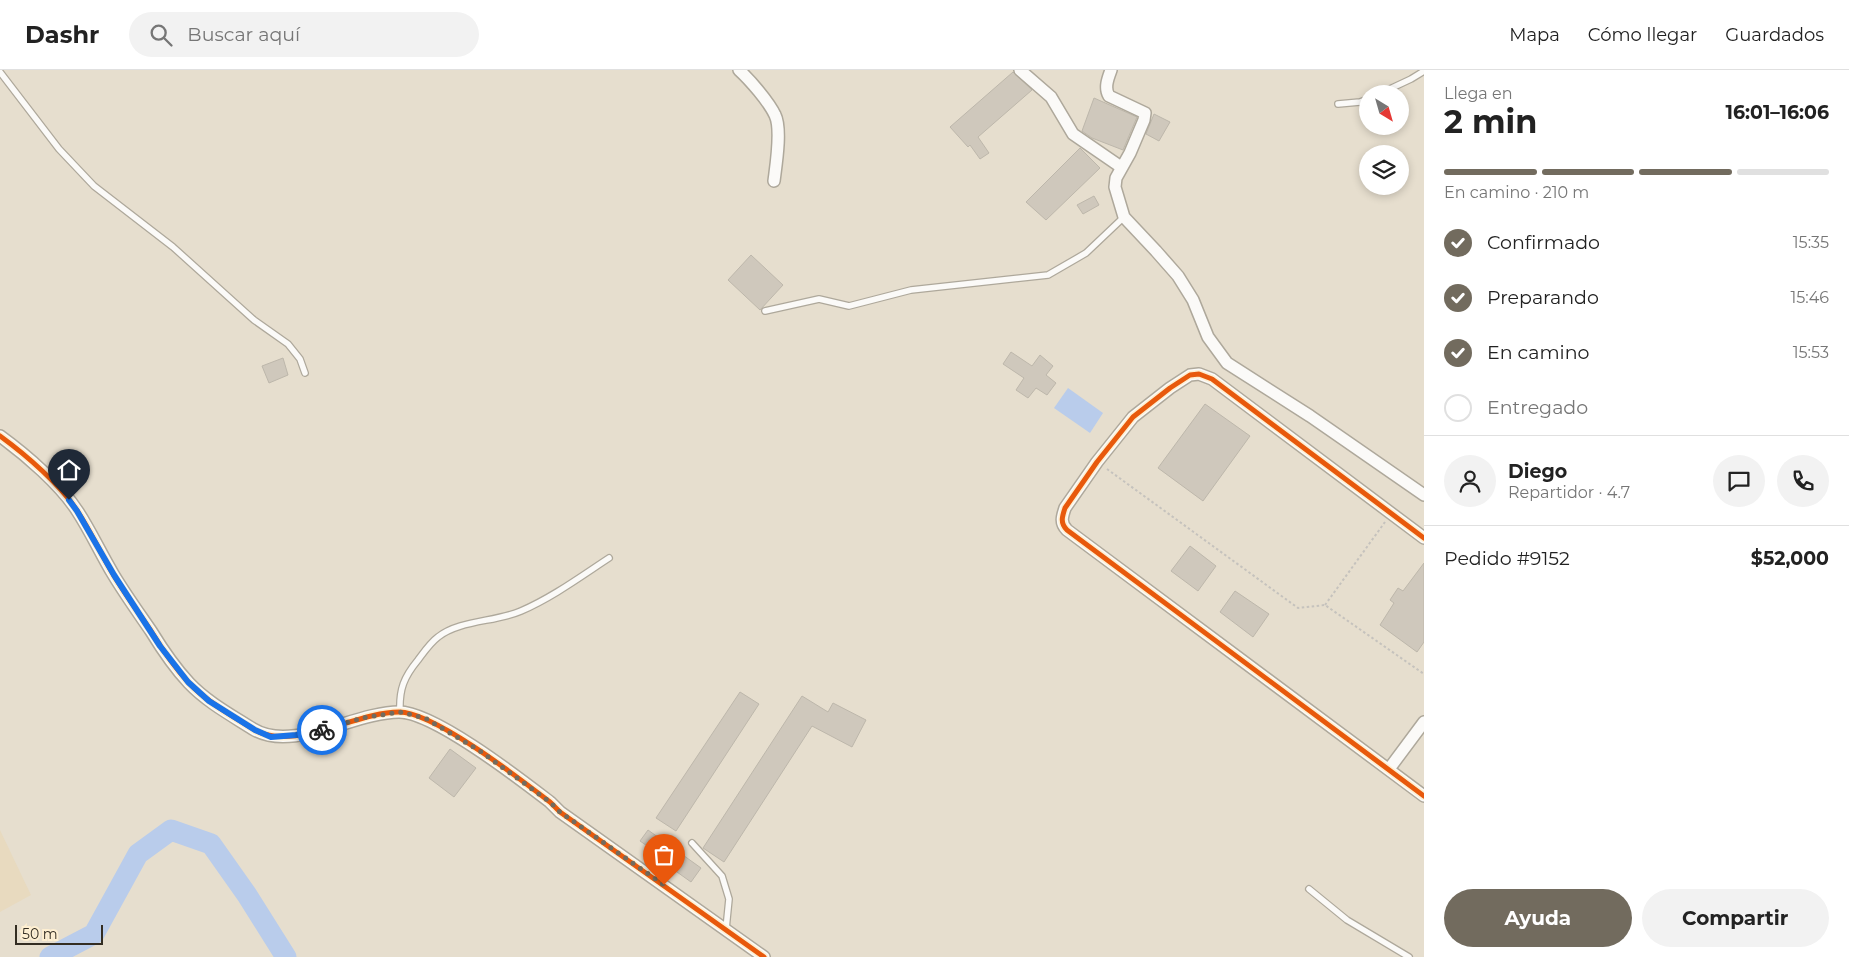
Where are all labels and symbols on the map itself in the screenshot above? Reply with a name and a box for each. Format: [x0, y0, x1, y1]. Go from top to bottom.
north arrow [1359, 85, 1409, 135]
pin [48, 449, 90, 500]
courier [297, 705, 347, 755]
pin [643, 834, 685, 885]
scale bar [15, 922, 102, 945]

